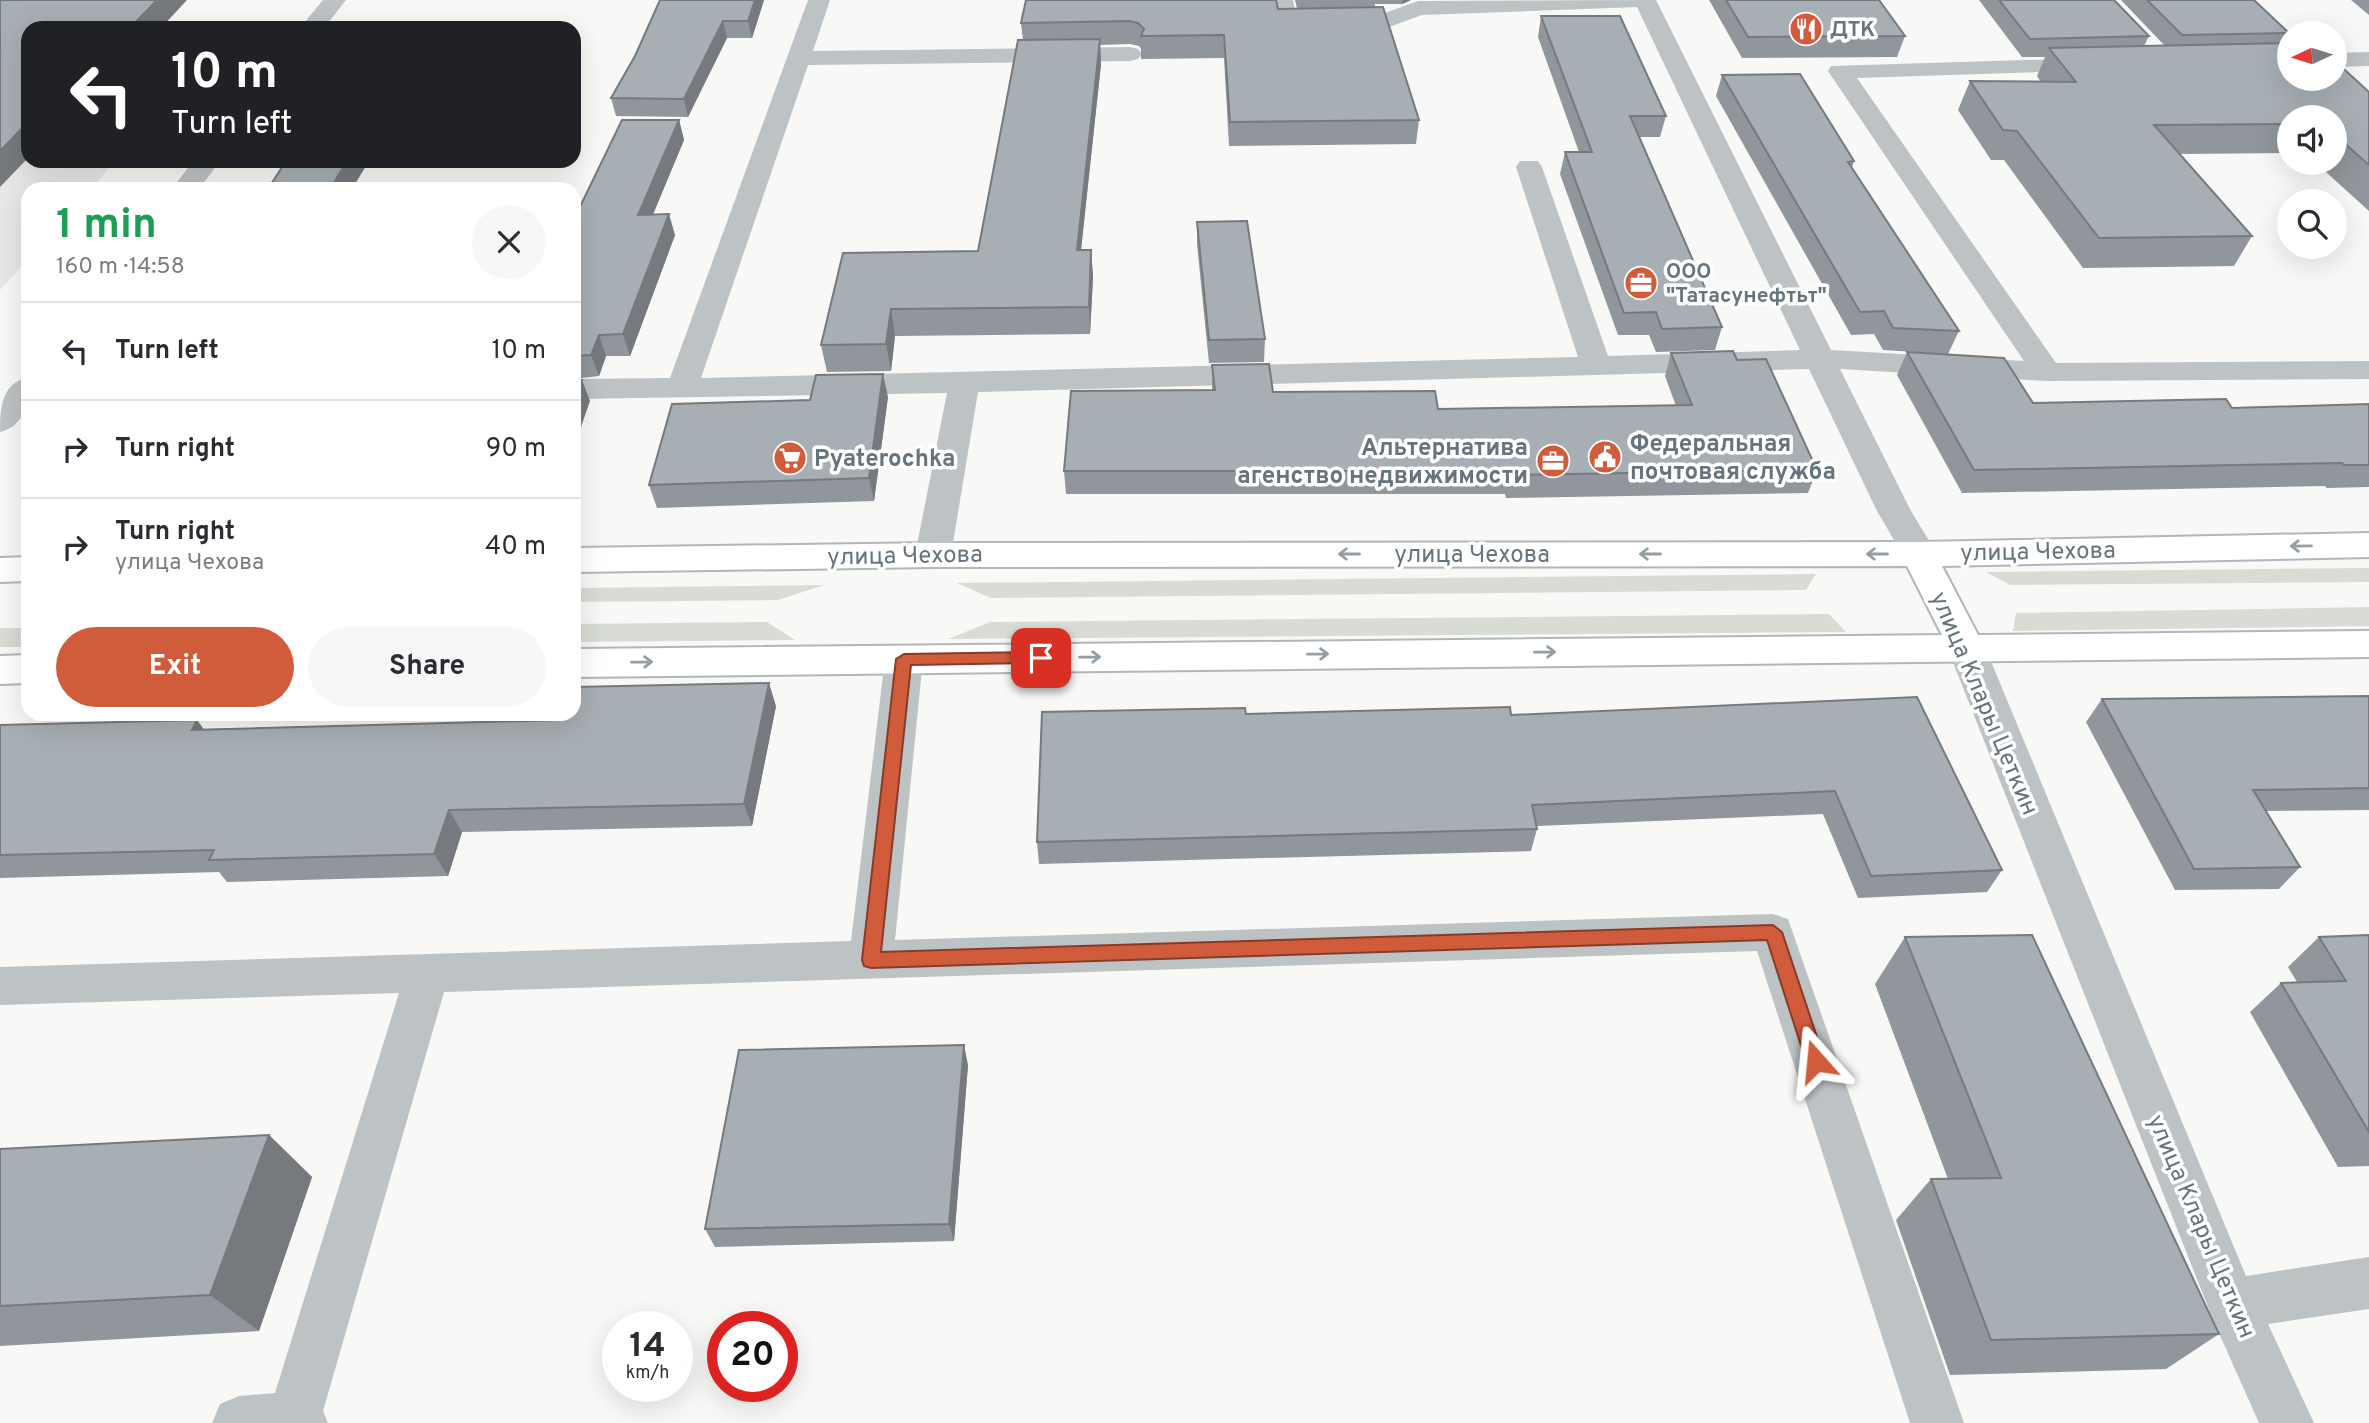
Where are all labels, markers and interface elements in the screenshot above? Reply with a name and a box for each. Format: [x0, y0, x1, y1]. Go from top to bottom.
restaurant icon: ДТК [1787, 10, 1825, 48]
place label: ДТК [1830, 17, 1875, 44]
north arrow [2277, 21, 2347, 91]
map controls [2277, 21, 2347, 259]
text: 10 m [171, 44, 278, 106]
icon: left [56, 49, 147, 140]
text: Turn left [171, 105, 292, 145]
button: sound [2277, 105, 2347, 175]
button: search [2277, 189, 2347, 259]
text: 1 min [56, 200, 157, 253]
button: close [472, 205, 546, 279]
text: 160 m · 14:58 [56, 253, 185, 282]
place label: ООО "Татасунефтьт" [1666, 259, 1827, 310]
office icon: ООО "Татасунефтьт" [1622, 264, 1660, 302]
icon: left [56, 332, 94, 370]
text: Turn left [115, 335, 219, 368]
text: 10 m [491, 335, 546, 368]
icon: right [56, 430, 94, 468]
place label: Федеральная почтовая служба [1630, 430, 1836, 488]
text: Turn right [115, 433, 235, 466]
text: 90 m [486, 433, 546, 466]
place label: Альтернатива агенство недвижимости [1237, 434, 1528, 492]
public building icon: Федеральная почтовая служба [1586, 438, 1624, 476]
supermarket icon: Pyaterochka [771, 439, 809, 477]
office icon: Альтернатива агенство недвижимости [1534, 442, 1572, 480]
place label: Pyaterochka [814, 445, 955, 475]
text: Turn right [115, 516, 235, 549]
icon: right [56, 528, 94, 566]
text: 40 m [485, 531, 546, 564]
street label: улица Чехова [1960, 537, 2116, 569]
one-way arrow [2290, 540, 2313, 553]
street label: улица Чехова [827, 541, 983, 573]
street label: улица Чехова [1394, 541, 1550, 571]
one-way arrow [1338, 547, 1361, 561]
one-way arrow [1639, 547, 1662, 561]
one-way arrow [1866, 547, 1889, 561]
text: улица Чехова [115, 549, 264, 578]
street label: улица Клары Цеткин [1922, 587, 2044, 820]
button: Exit [56, 627, 294, 707]
button: Share [308, 627, 546, 707]
pin [1011, 628, 1071, 688]
icon: arrive [1022, 639, 1060, 677]
one-way arrow [1533, 645, 1556, 659]
one-way arrow [1306, 648, 1329, 661]
one-way arrow [1078, 650, 1101, 664]
one-way arrow [630, 655, 653, 669]
position arrow [1779, 1024, 1853, 1098]
street label: улица Клары Цеткин [2139, 1110, 2261, 1343]
speed limit sign: 20 [707, 1311, 798, 1402]
text: 14 [629, 1325, 666, 1369]
text: km/h [626, 1362, 669, 1385]

